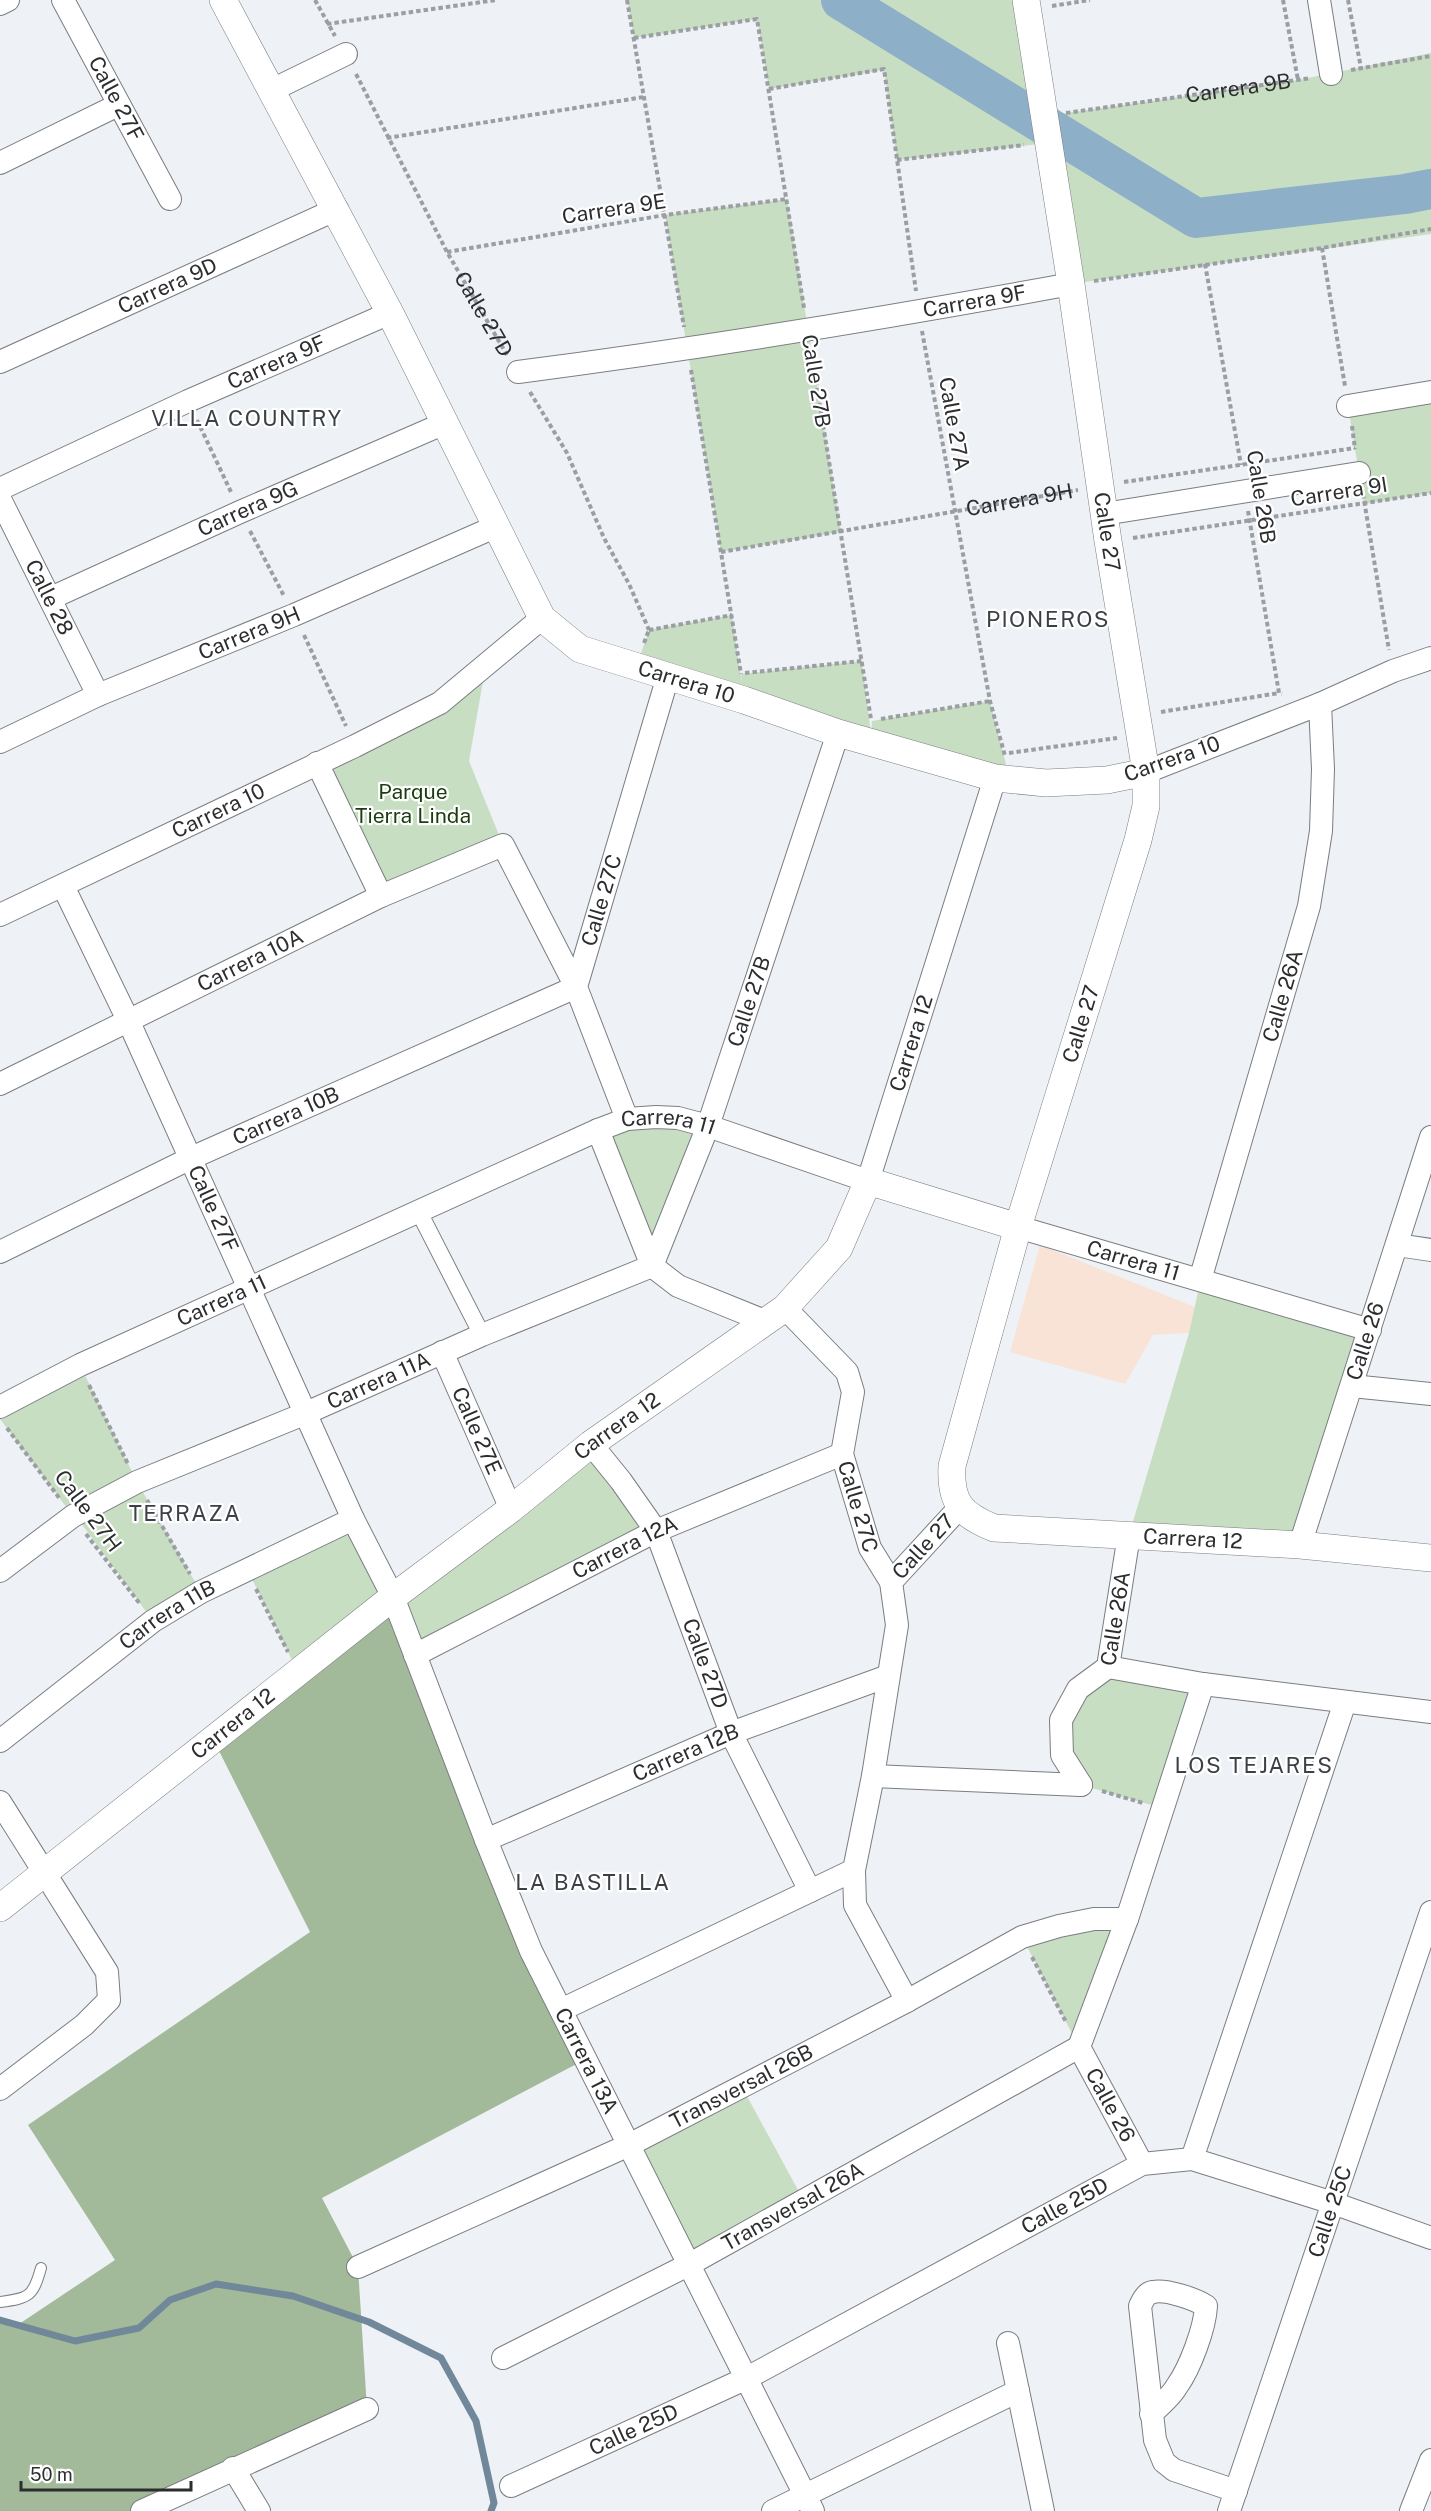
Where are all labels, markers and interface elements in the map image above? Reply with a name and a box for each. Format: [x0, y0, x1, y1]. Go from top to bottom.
street label: Calle 27F [84, 52, 149, 145]
street label: Carrera 9B [1184, 68, 1292, 108]
street label: Carrera 9E [560, 188, 668, 229]
street label: Carrera 9D [114, 252, 221, 319]
street label: Calle 27D [449, 267, 518, 361]
street label: Carrera 9F [921, 279, 1028, 322]
street label: Carrera 9F [223, 330, 329, 394]
street label: Calle 27B [797, 333, 836, 429]
street label: Calle 27A [934, 375, 975, 473]
district label: VILLA COUNTRY [151, 405, 343, 431]
street label: Calle 26B [1242, 448, 1281, 545]
street label: Carrera 9I [1289, 472, 1389, 511]
street label: Carrera 9G [193, 475, 302, 542]
street label: Carrera 9H [964, 478, 1075, 521]
street label: Calle 27 [1089, 491, 1126, 573]
street label: Calle 28 [20, 555, 79, 639]
street label: Carrera 9H [194, 601, 304, 665]
district label: PIONEROS [986, 606, 1110, 632]
street label: Carrera 10 [635, 655, 738, 708]
street label: Carrera 10 [1120, 730, 1223, 787]
street label: Carrera 10 [168, 778, 269, 843]
park label: Parque Tierra Linda [355, 779, 471, 828]
street label: Calle 27C [576, 851, 627, 949]
street label: Carrera 10A [193, 923, 307, 997]
street label: Calle 26A [1257, 946, 1308, 1045]
street label: Calle 27B [722, 953, 775, 1050]
street label: Calle 27 [1057, 982, 1104, 1066]
street label: Carrera 12 [884, 992, 938, 1094]
street label: Carrera 10B [229, 1081, 343, 1150]
street label: Carrera 11 [620, 1104, 719, 1140]
street label: Calle 27F [183, 1161, 244, 1256]
street label: Carrera 11 [1084, 1235, 1183, 1286]
street label: Carrera 11 [173, 1269, 270, 1331]
street label: Calle 26 [1341, 1299, 1389, 1383]
street label: Carrera 11A [323, 1346, 434, 1414]
street label: Calle 27E [447, 1383, 507, 1478]
street label: Carrera 12 [569, 1387, 665, 1465]
street label: Calle 27C [833, 1458, 884, 1555]
street label: Calle 27H [50, 1465, 127, 1557]
district label: TERRAZA [129, 1500, 241, 1526]
street label: Calle 27 [887, 1508, 959, 1584]
street label: Carrera 12A [568, 1510, 681, 1584]
street label: Carrera 12 [1142, 1523, 1243, 1554]
street label: Calle 26A [1095, 1570, 1135, 1668]
street label: Carrera 11B [114, 1574, 219, 1655]
street label: Calle 27D [678, 1615, 734, 1712]
street label: Carrera 12 [186, 1683, 279, 1764]
street label: Carrera 12B [628, 1718, 742, 1787]
district label: LOS TEJARES [1175, 1752, 1333, 1778]
district label: LA BASTILLA [515, 1869, 671, 1895]
street label: Carrera 13A [550, 2004, 624, 2118]
street label: Transversal 26B [666, 2039, 817, 2134]
street label: Calle 26 [1081, 2064, 1141, 2146]
street label: Transversal 26A [717, 2157, 868, 2256]
street label: Calle 25C [1302, 2162, 1357, 2261]
street label: Calle 25D [1017, 2172, 1112, 2239]
street label: Calle 25D [585, 2398, 682, 2461]
scale bar [21, 2454, 190, 2492]
text: 50 m [30, 2464, 73, 2485]

